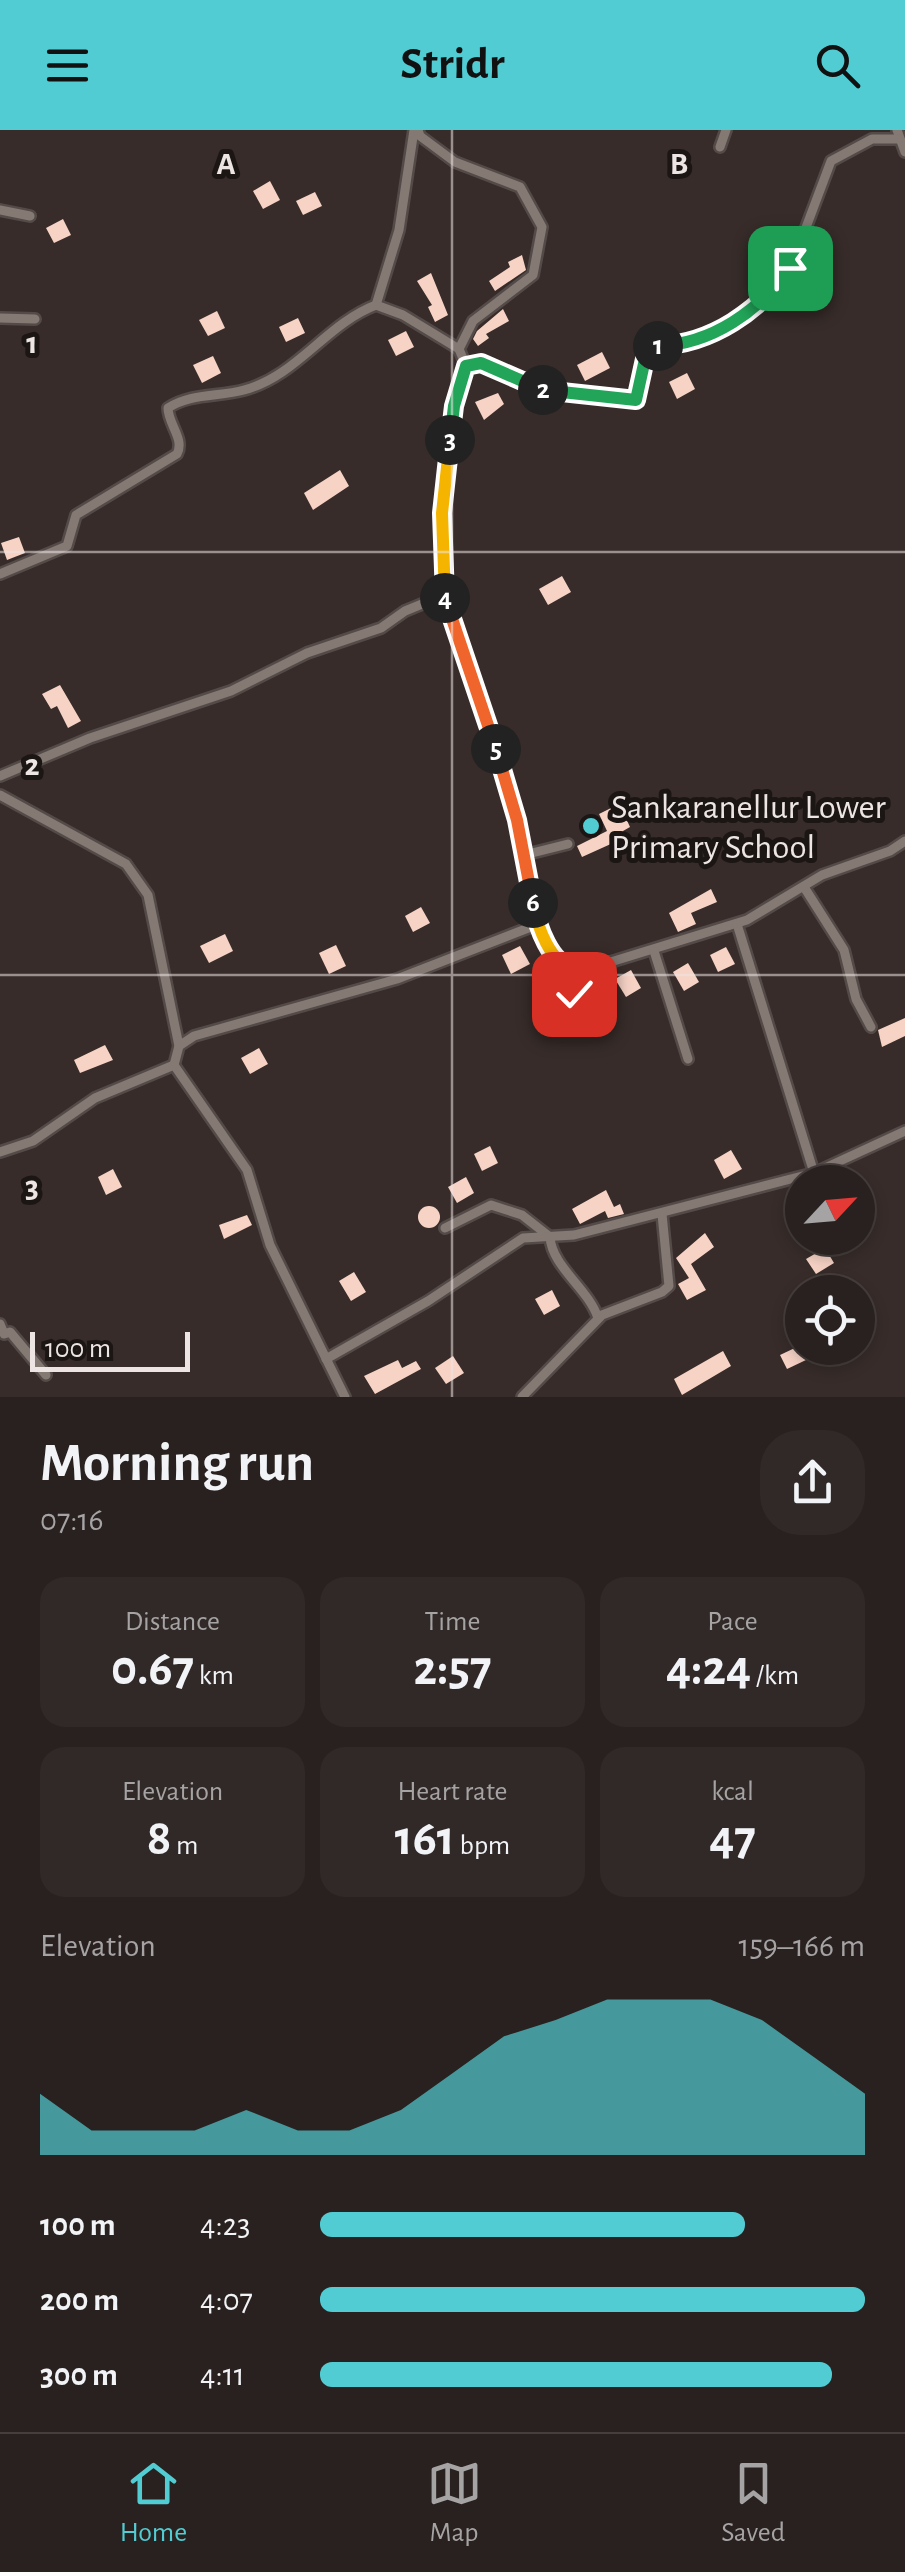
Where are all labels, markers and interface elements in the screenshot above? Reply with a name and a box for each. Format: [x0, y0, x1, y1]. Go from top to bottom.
icon: menu [40, 38, 95, 93]
icon: search [810, 38, 865, 93]
text: Stridr [400, 42, 505, 87]
text: A [216, 148, 236, 180]
text: B [670, 148, 688, 180]
pin [748, 226, 833, 311]
icon: arrive [763, 241, 818, 296]
pin: 1 [633, 321, 683, 371]
text: 1 [26, 327, 38, 359]
text: 1 [653, 332, 663, 360]
pin: 2 [518, 365, 568, 415]
text: 2 [536, 376, 550, 404]
pin: 3 [425, 415, 475, 465]
text: 3 [444, 426, 456, 454]
pin: 4 [420, 573, 470, 623]
text: 4 [438, 584, 452, 612]
pin: 5 [471, 724, 521, 774]
text: 5 [490, 735, 502, 763]
text: 2 [24, 749, 40, 781]
place label: Sankaranellur Lower Primary School [611, 790, 887, 865]
marker: Sankaranellur Lower Primary School [580, 815, 602, 837]
pin: 6 [508, 878, 558, 928]
text: 6 [526, 889, 540, 917]
pin [532, 952, 617, 1037]
icon: check [547, 967, 602, 1022]
north arrow [785, 1165, 875, 1255]
map controls [785, 1165, 875, 1365]
text: 3 [25, 1171, 39, 1203]
button: locate [785, 1275, 875, 1365]
scale bar [30, 1327, 190, 1372]
text: 100 m [45, 1335, 111, 1363]
button: share [760, 1430, 865, 1535]
text: Morning run [40, 1436, 314, 1491]
text: 07:16 [40, 1504, 104, 1536]
text: Distance [125, 1608, 220, 1636]
text: Time [425, 1608, 480, 1636]
text: Pace [707, 1608, 758, 1636]
text: 0.67 [111, 1644, 194, 1694]
text: 2:57 [413, 1644, 492, 1694]
text: 4:24 [666, 1644, 751, 1694]
text: km [194, 1662, 234, 1690]
text: /km [751, 1662, 799, 1690]
text: Elevation [122, 1778, 223, 1806]
text: Heart rate [398, 1778, 507, 1806]
text: kcal [711, 1778, 754, 1806]
text: 8 [147, 1814, 171, 1864]
text: 161 [395, 1814, 455, 1864]
text: 47 [709, 1814, 756, 1864]
text: m [171, 1832, 198, 1860]
text: bpm [455, 1832, 510, 1860]
text: Elevation [40, 1930, 156, 1962]
text: 159–166 m [738, 1930, 865, 1962]
text: 100 m [40, 2209, 116, 2241]
text: 4:23 [200, 2209, 250, 2241]
text: 200 m [40, 2284, 119, 2316]
text: 4:07 [200, 2284, 253, 2316]
text: 300 m [40, 2359, 118, 2391]
text: 4:11 [200, 2359, 245, 2391]
tab: Home [120, 2456, 187, 2550]
tab: Map [427, 2456, 482, 2550]
tab: Saved [721, 2456, 785, 2550]

